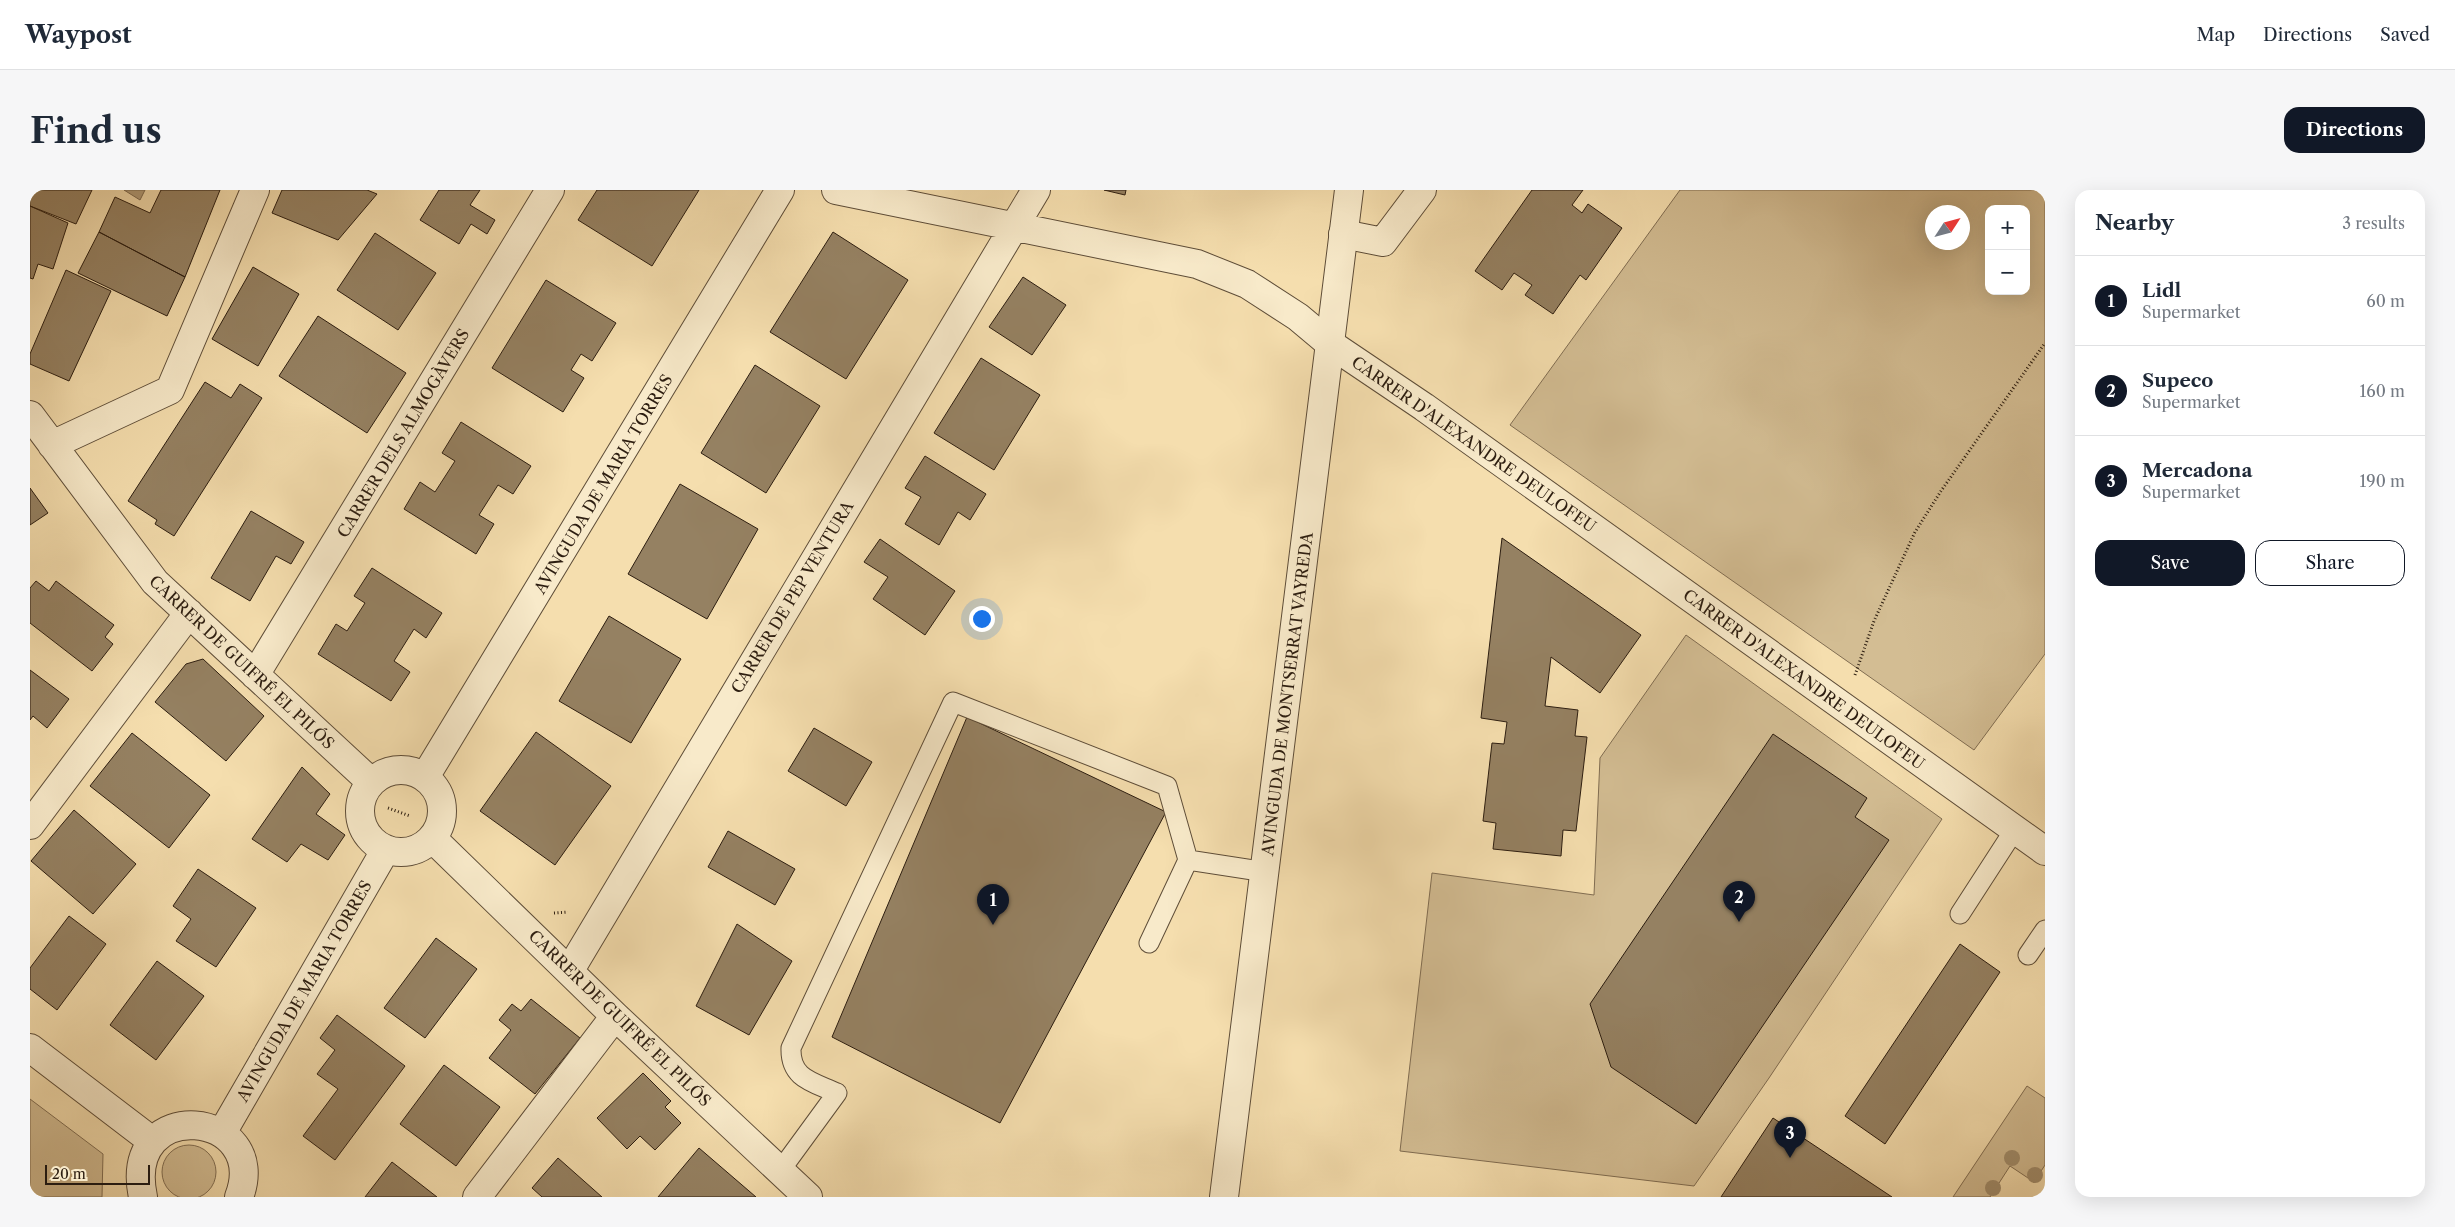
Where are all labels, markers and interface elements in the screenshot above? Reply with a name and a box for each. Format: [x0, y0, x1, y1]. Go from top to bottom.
text: Waypost [25, 20, 132, 49]
text: Map [2196, 24, 2235, 46]
text: Directions [2263, 24, 2352, 46]
text: Saved [2380, 24, 2430, 46]
button: Directions [2284, 107, 2425, 153]
text: Find us [30, 109, 162, 152]
north arrow [1925, 205, 1970, 250]
map controls [1985, 205, 2030, 295]
button: + [1985, 205, 2030, 250]
text: Nearby [2095, 210, 2174, 235]
text: 3 results [2342, 213, 2405, 233]
button: − [1985, 250, 2030, 295]
text: Lidl [2142, 279, 2181, 302]
text: 1 [2107, 291, 2115, 311]
text: 60 m [2366, 291, 2405, 311]
text: Supermarket [2142, 302, 2240, 322]
street label: CARRER DELS ALMOGÀVERS [333, 325, 473, 541]
street label: CARRER D'ALEXANDRE DEULOFEU [1348, 352, 1600, 536]
text: Supeco [2142, 369, 2213, 392]
street label: AVINGUDA DE MARIA TORRES [529, 371, 677, 598]
text: 2 [2106, 381, 2116, 401]
text: 160 m [2360, 381, 2405, 401]
text: Supermarket [2142, 392, 2240, 412]
text: Mercadona [2142, 459, 2252, 482]
text: 3 [2106, 471, 2116, 491]
text: 190 m [2360, 471, 2405, 491]
text: Supermarket [2142, 482, 2240, 502]
street label: CARRER DE PEP VENTURA [727, 496, 858, 697]
street label: AVINGUDA DE MONTSERRAT VAYREDA [1257, 530, 1317, 858]
button: Save [2095, 540, 2245, 586]
button: Share [2255, 540, 2405, 586]
street label: CARRER DE GUIFRÉ EL PILÓS [145, 571, 339, 753]
street label: CARRER D'ALEXANDRE DEULOFEU [1679, 585, 1929, 773]
your location [969, 606, 995, 632]
street label: AVINGUDA DE MARIA TORRES [232, 877, 376, 1106]
pin: 2 [1723, 881, 1755, 922]
pin: 1 [977, 884, 1009, 925]
street label: CARRER DE GUIFRÉ EL PILÓS [525, 925, 715, 1111]
pin: 3 [1774, 1117, 1806, 1158]
scale bar [45, 1162, 150, 1185]
text: 20 m [52, 1165, 86, 1183]

